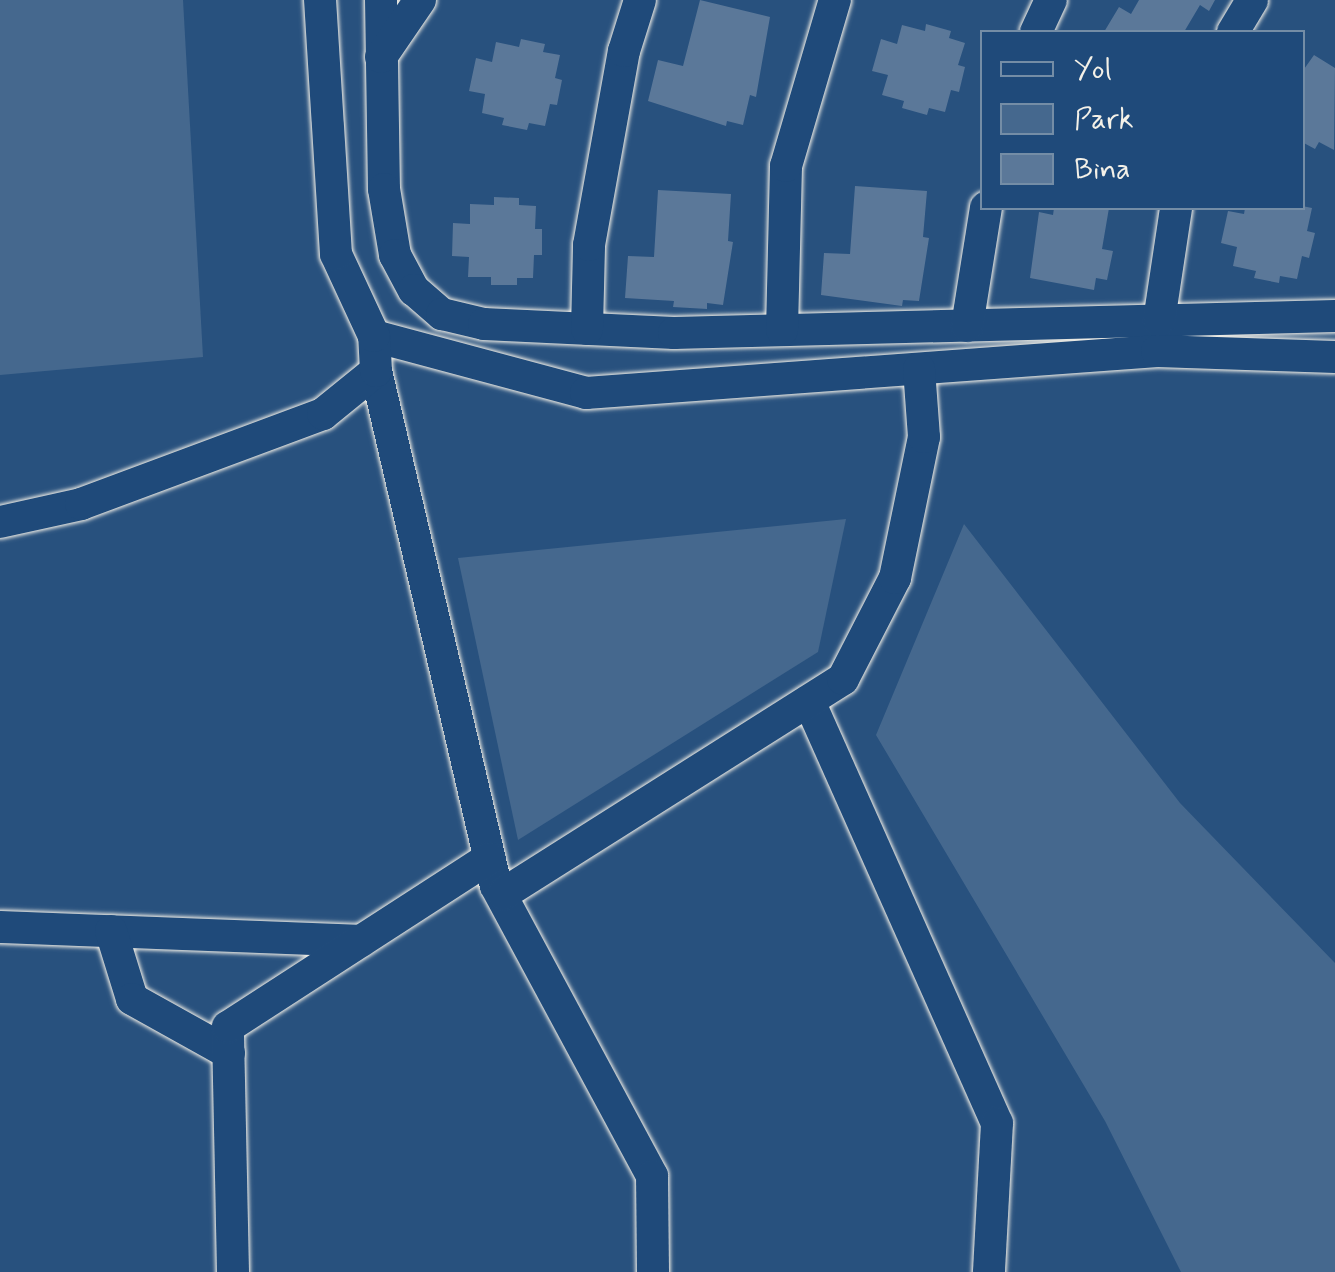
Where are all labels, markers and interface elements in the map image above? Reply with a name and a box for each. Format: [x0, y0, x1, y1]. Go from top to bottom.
legend [980, 30, 1305, 210]
text: Yol [1074, 50, 1112, 89]
text: Park [1074, 100, 1134, 139]
text: Bina [1074, 150, 1130, 189]

